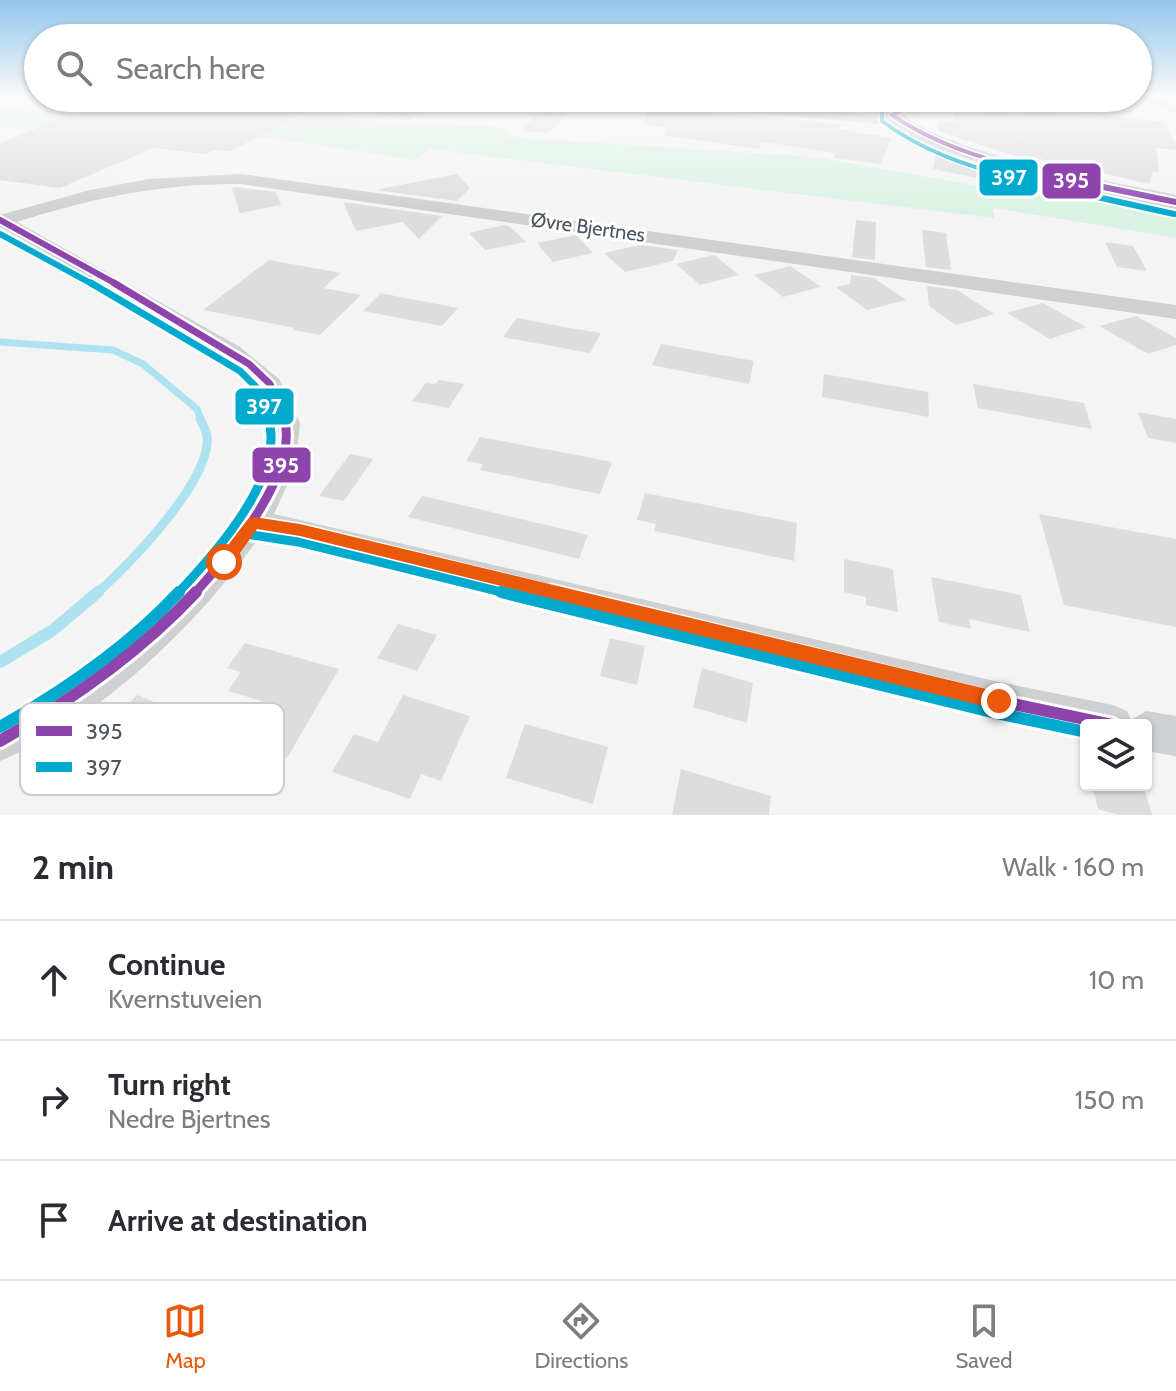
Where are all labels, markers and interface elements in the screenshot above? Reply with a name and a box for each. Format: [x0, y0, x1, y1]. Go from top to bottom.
search box [24, 24, 1152, 112]
icon: search [52, 46, 96, 90]
text: Search here [116, 50, 265, 87]
line badge: 397 [978, 158, 1039, 197]
line badge: 395 [1041, 162, 1102, 200]
text: 397 [991, 164, 1027, 191]
text: 395 [1053, 167, 1089, 194]
street label: Øvre Bjertnes [529, 207, 647, 247]
line badge: 397 [234, 387, 295, 426]
text: 397 [246, 393, 282, 420]
line badge: 395 [251, 446, 312, 484]
text: 395 [263, 452, 299, 479]
route start [206, 544, 242, 580]
route end [981, 683, 1017, 719]
legend [20, 703, 284, 795]
text: 395 [86, 718, 122, 745]
map controls [1080, 719, 1152, 791]
button: layers [1080, 719, 1152, 791]
text: 397 [86, 754, 121, 781]
text: 2 min [32, 846, 114, 888]
text: Walk · 160 m [1002, 851, 1144, 883]
text: Continue [108, 946, 225, 983]
icon: ahead [32, 958, 76, 1002]
text: 10 m [1089, 964, 1144, 996]
text: Kvernstuveien [108, 983, 262, 1015]
text: Turn right [108, 1066, 231, 1103]
icon: right [32, 1078, 76, 1122]
text: 150 m [1075, 1084, 1144, 1116]
text: Nedre Bjertnes [108, 1103, 271, 1135]
icon: arrive [32, 1198, 76, 1242]
text: Arrive at destination [108, 1202, 368, 1239]
tab: Map [163, 1299, 207, 1374]
tab: Directions [534, 1299, 628, 1374]
tab: Saved [955, 1299, 1013, 1374]

